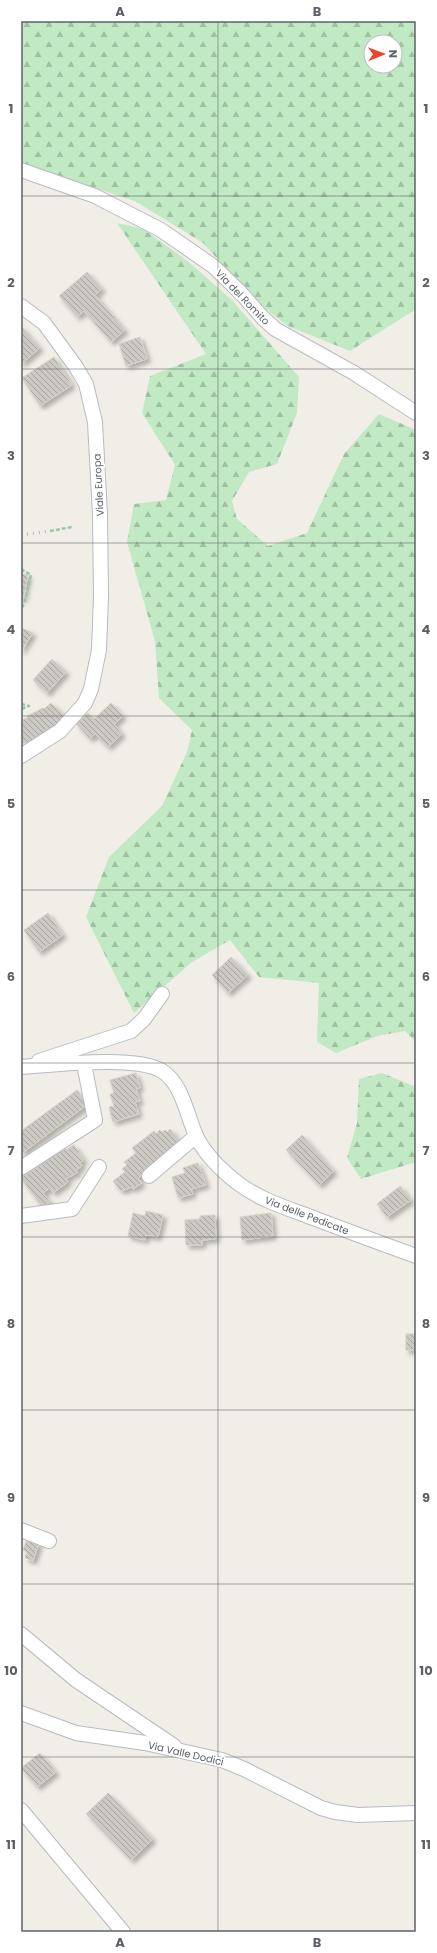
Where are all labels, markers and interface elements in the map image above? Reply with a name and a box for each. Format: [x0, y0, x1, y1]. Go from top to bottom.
text: A [115, 2, 125, 21]
text: B [313, 2, 322, 21]
north arrow [363, 34, 403, 74]
text: N [385, 50, 401, 58]
text: 1 [9, 99, 13, 118]
text: 1 [424, 99, 428, 118]
street label: Via del Romito [212, 266, 273, 328]
text: 2 [7, 273, 15, 292]
text: 2 [422, 273, 430, 292]
text: 3 [7, 446, 15, 465]
text: 3 [422, 446, 430, 465]
street label: Viale Europa [89, 453, 108, 517]
text: 4 [7, 620, 16, 639]
text: 4 [422, 620, 431, 639]
text: 5 [7, 794, 15, 813]
text: 5 [422, 794, 430, 813]
text: 6 [7, 967, 15, 986]
text: 6 [422, 967, 430, 986]
text: 7 [8, 1141, 15, 1160]
text: 7 [423, 1141, 430, 1160]
street label: Via delle Pedicate [262, 1192, 351, 1238]
text: 8 [7, 1314, 15, 1333]
text: 8 [422, 1314, 430, 1333]
text: 9 [7, 1488, 15, 1507]
text: 9 [422, 1488, 430, 1507]
text: 10 [4, 1661, 18, 1680]
text: 10 [419, 1661, 433, 1680]
street label: Via Valle Dodici [147, 1737, 225, 1769]
text: 11 [6, 1835, 16, 1854]
text: 11 [421, 1835, 431, 1854]
text: A [115, 1933, 125, 1952]
text: B [313, 1933, 322, 1952]

